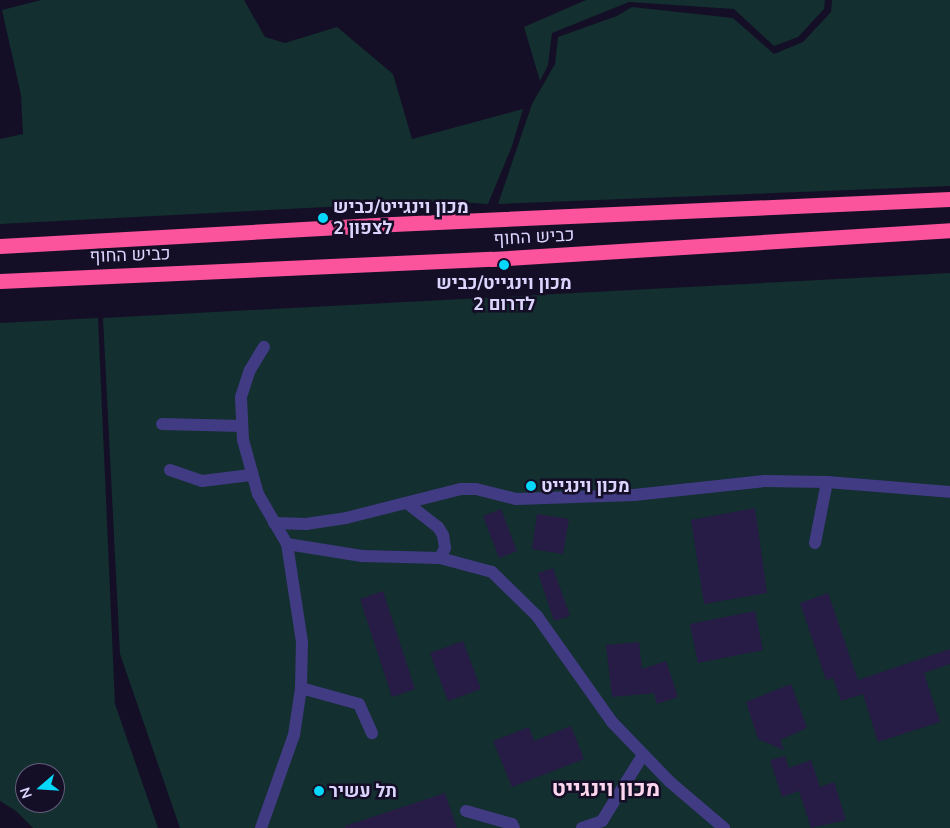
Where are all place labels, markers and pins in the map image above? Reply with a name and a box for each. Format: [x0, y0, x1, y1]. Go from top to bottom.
place label: מכון וינגייט/כביש 2 לצפון [333, 197, 469, 240]
marker: מכון וינגייט/כביש 2 לצפון [317, 212, 329, 224]
marker: מכון וינגייט/כביש 2 לדרום [498, 259, 510, 271]
place label: מכון וינגייט/כביש 2 לדרום [436, 273, 572, 316]
place label: מכון וינגייט [541, 475, 630, 497]
marker: מכון וינגייט [525, 480, 537, 492]
place label: תל עשיר [329, 780, 397, 802]
marker: תל עשיר [313, 785, 325, 797]

